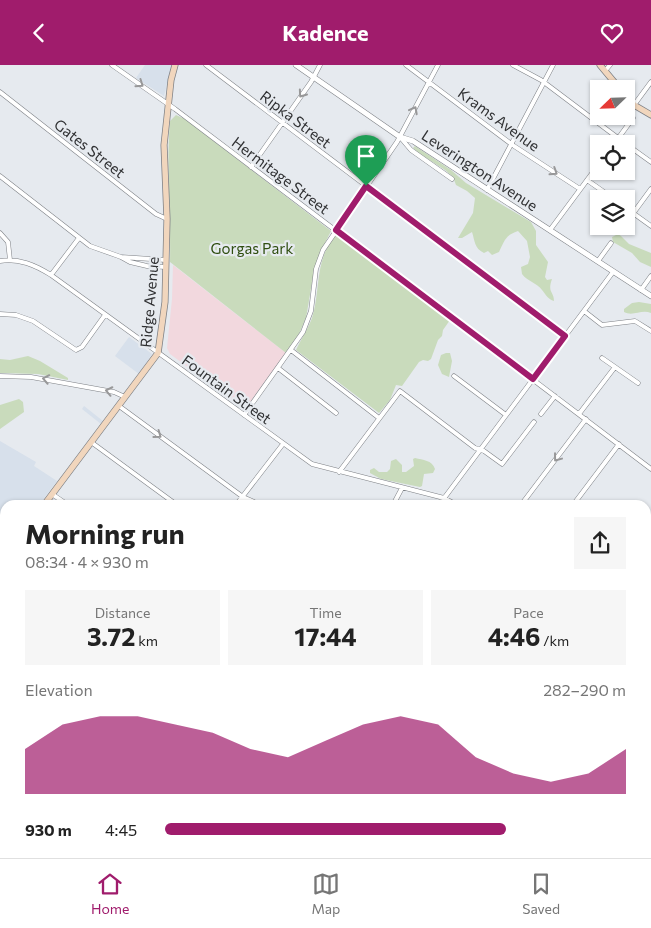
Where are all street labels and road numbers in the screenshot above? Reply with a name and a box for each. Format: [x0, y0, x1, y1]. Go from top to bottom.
street label: Krams Avenue [455, 83, 543, 155]
street label: Ripka Street [257, 87, 335, 151]
street label: Gates Street [51, 115, 129, 181]
street label: Leverington Avenue [419, 126, 541, 214]
street label: Hermitage Street [229, 133, 333, 217]
street label: Ridge Avenue [136, 256, 162, 348]
street label: Fountain Street [179, 351, 275, 427]

